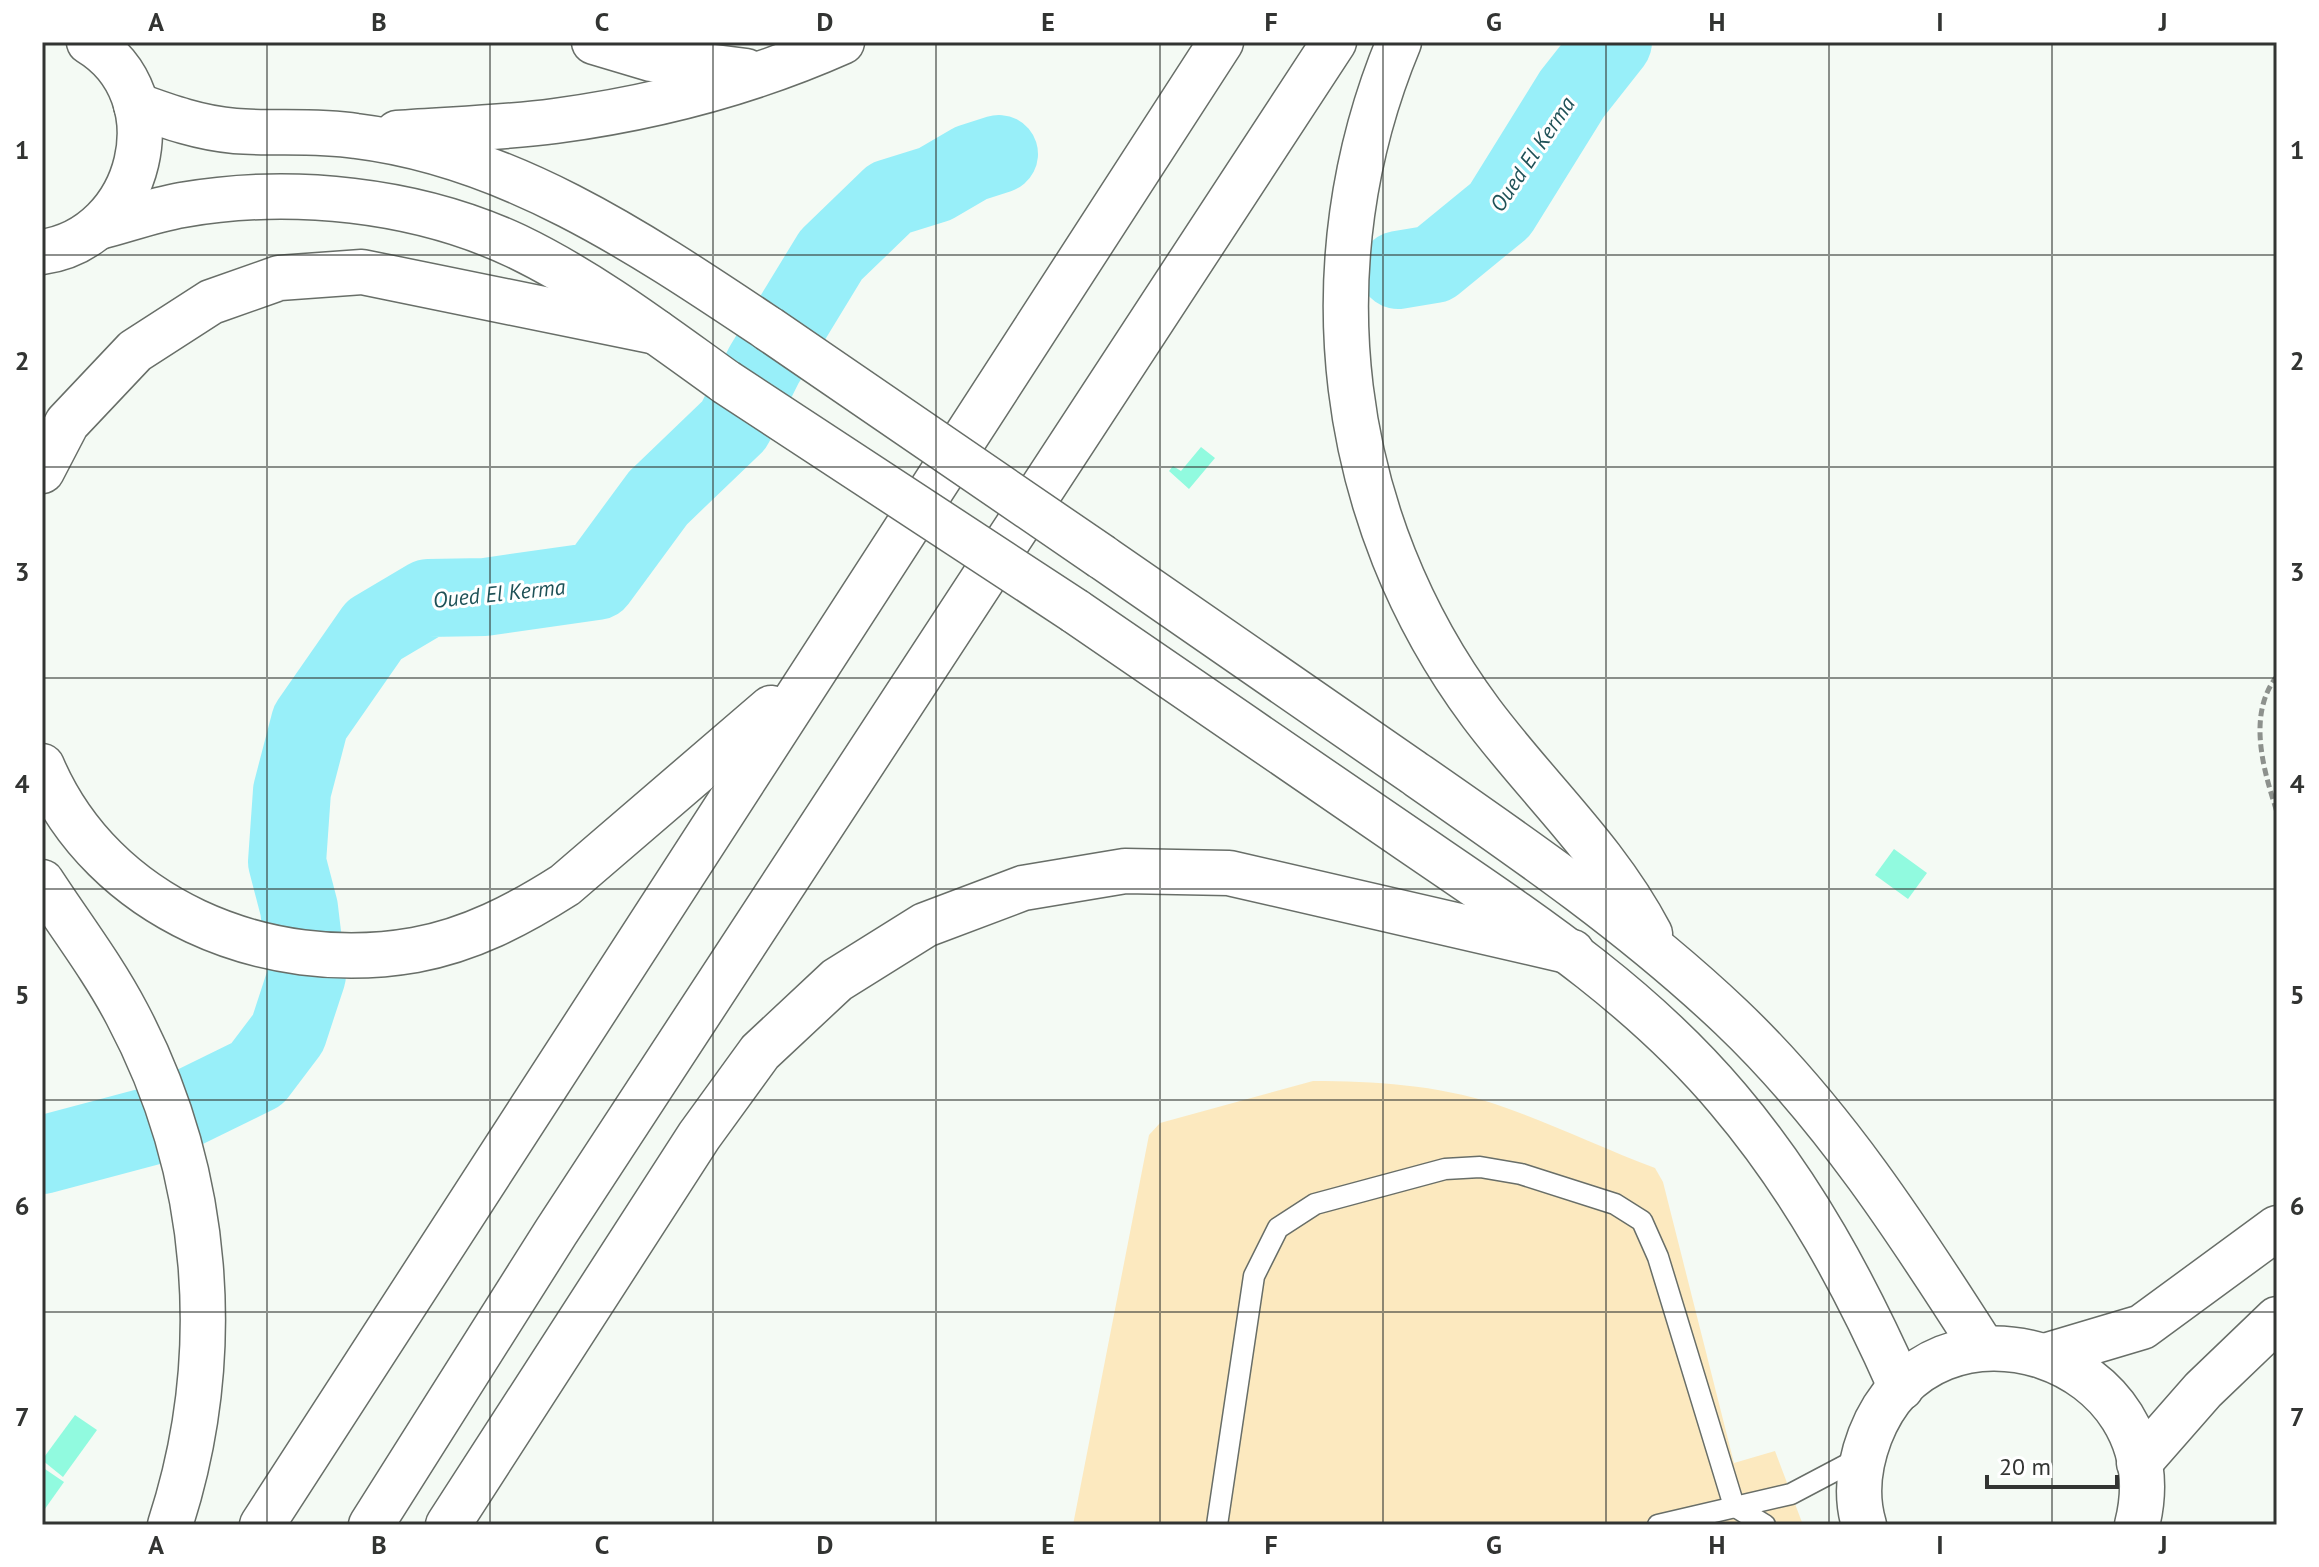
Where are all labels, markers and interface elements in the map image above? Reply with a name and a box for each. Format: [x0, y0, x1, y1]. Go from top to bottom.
text: A [148, 5, 164, 38]
text: B [371, 5, 387, 38]
text: C [595, 5, 609, 38]
text: D [817, 5, 833, 38]
text: E [1041, 5, 1055, 38]
text: F [1264, 5, 1278, 38]
text: G [1486, 5, 1502, 38]
text: H [1709, 5, 1725, 38]
text: I [1936, 5, 1944, 38]
text: J [2158, 5, 2167, 38]
water label: Oued El Kerma [1483, 91, 1581, 217]
text: 1 [15, 133, 29, 166]
text: 1 [2290, 133, 2304, 166]
text: 2 [15, 344, 29, 377]
text: 2 [2290, 344, 2304, 377]
text: 3 [15, 555, 29, 588]
text: 3 [2290, 555, 2304, 588]
water label: Oued El Kerma [431, 572, 567, 614]
text: 4 [15, 767, 30, 800]
text: 4 [2290, 767, 2305, 800]
text: 5 [15, 978, 29, 1011]
text: 5 [2290, 978, 2304, 1011]
text: 6 [15, 1189, 29, 1222]
text: 6 [2290, 1189, 2304, 1222]
text: 7 [15, 1400, 29, 1433]
text: 7 [2290, 1400, 2304, 1433]
scale bar [1987, 1439, 2117, 1489]
text: 20 m [1999, 1451, 2051, 1482]
text: A [148, 1528, 164, 1561]
text: B [371, 1528, 387, 1561]
text: C [595, 1528, 609, 1561]
text: D [817, 1528, 833, 1561]
text: E [1041, 1528, 1055, 1561]
text: F [1264, 1528, 1278, 1561]
text: G [1486, 1528, 1502, 1561]
text: H [1709, 1528, 1725, 1561]
text: I [1936, 1528, 1944, 1561]
text: J [2158, 1528, 2167, 1561]

